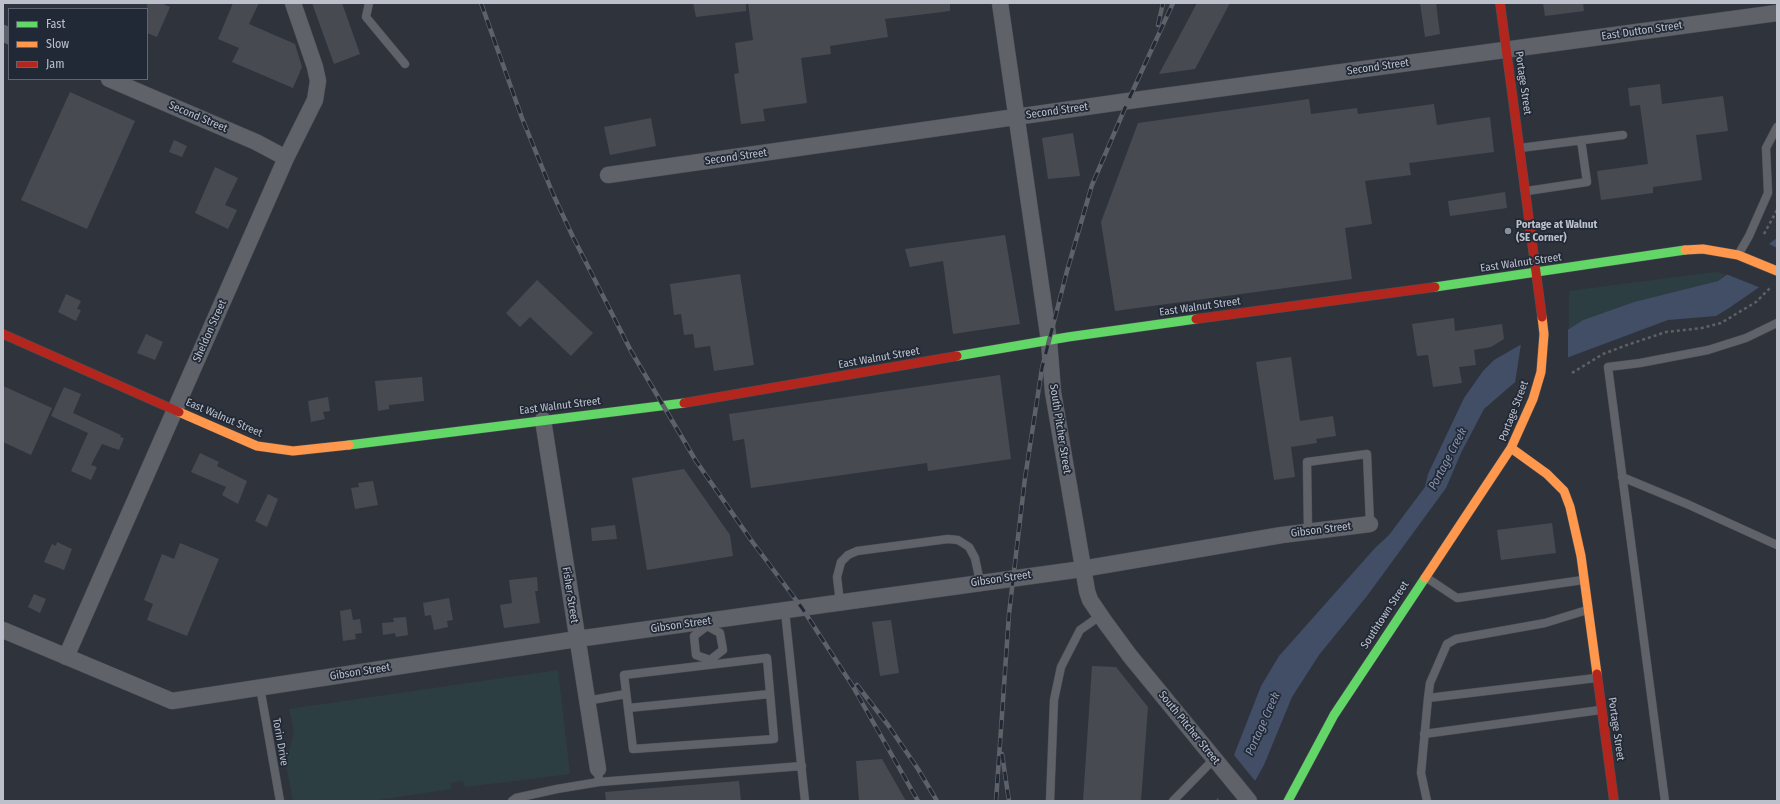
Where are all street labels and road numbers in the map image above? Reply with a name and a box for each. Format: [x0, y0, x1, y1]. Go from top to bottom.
street label: East Dutton Street [1601, 19, 1683, 43]
street label: Portage Street [1512, 50, 1534, 116]
street label: Second Street [1346, 56, 1410, 78]
street label: Second Street [167, 99, 229, 135]
street label: Second Street [1025, 100, 1089, 122]
street label: Second Street [704, 146, 768, 168]
street label: East Walnut Street [1479, 251, 1563, 275]
street label: East Walnut Street [1158, 295, 1242, 319]
street label: Sheldon Street [190, 298, 230, 364]
street label: East Walnut Street [837, 344, 921, 372]
street label: Portage Street [1496, 379, 1532, 443]
street label: South Pitcher Street [1046, 383, 1074, 475]
street label: East Walnut Street [518, 394, 602, 418]
street label: East Walnut Street [184, 396, 264, 440]
street label: Gibson Street [1290, 520, 1352, 540]
street label: Fisher Street [559, 566, 581, 624]
street label: Gibson Street [970, 568, 1032, 590]
street label: Southtown Street [1358, 579, 1412, 651]
street label: Gibson Street [650, 614, 712, 636]
street label: Gibson Street [329, 661, 391, 683]
street label: South Pitcher Street [1155, 689, 1223, 767]
street label: Portage Street [1605, 696, 1627, 762]
street label: Torin Drive [269, 717, 291, 767]

